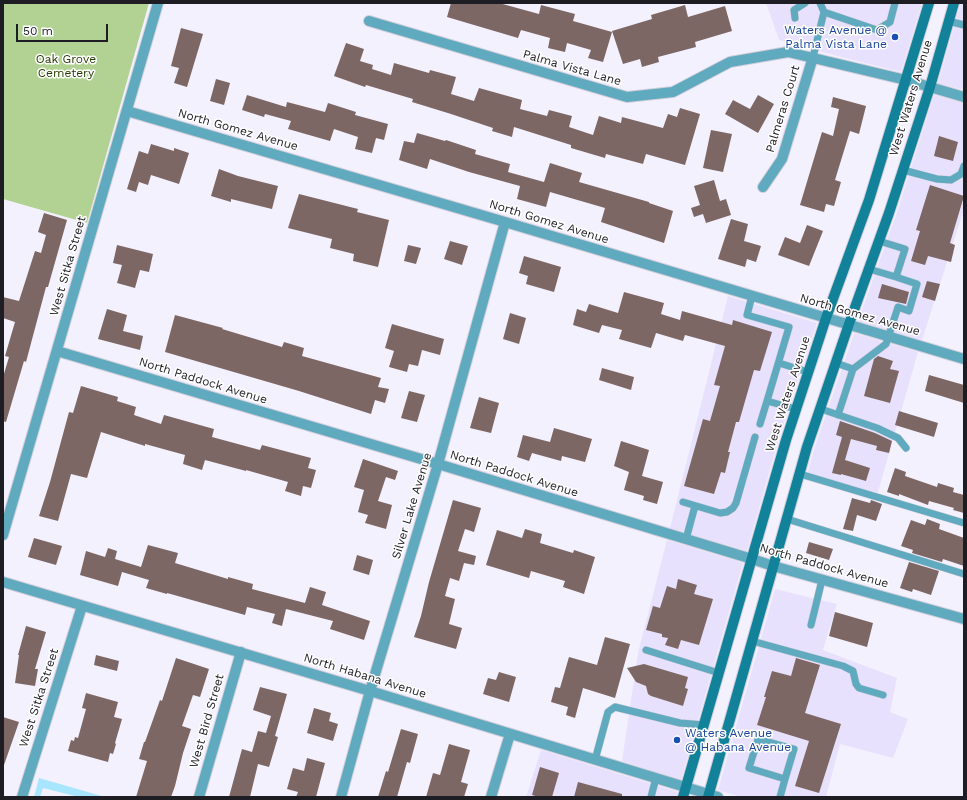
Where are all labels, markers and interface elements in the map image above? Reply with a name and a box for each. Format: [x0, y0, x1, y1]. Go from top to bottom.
scale bar [18, 16, 110, 42]
place label: Waters Avenue @ Palma Vista Lane [784, 23, 887, 51]
text: 50 m [23, 24, 53, 38]
marker: Waters Avenue @ Palma Vista Lane [890, 32, 900, 42]
street label: West Waters Avenue [886, 38, 936, 158]
street label: Palma Vista Lane [521, 47, 623, 89]
park label: Oak Grove Cemetery [36, 52, 96, 80]
street label: Palmeras Court [763, 64, 803, 154]
street label: North Gomez Avenue [176, 106, 300, 154]
street label: North Gomez Avenue [488, 197, 610, 247]
street label: West Sitka Street [47, 214, 89, 318]
street label: North Gomez Avenue [798, 291, 922, 339]
street label: West Waters Avenue [763, 334, 813, 454]
street label: North Paddock Avenue [137, 355, 269, 407]
street label: North Paddock Avenue [448, 448, 580, 500]
street label: Silver Lake Avenue [389, 451, 435, 561]
street label: North Paddock Avenue [758, 541, 890, 591]
street label: West Sitka Street [16, 647, 62, 749]
street label: North Habana Avenue [302, 650, 428, 702]
street label: West Bird Street [187, 672, 227, 770]
place label: Waters Avenue @ Habana Avenue [685, 726, 791, 754]
marker: Waters Avenue @ Habana Avenue [672, 735, 682, 745]

